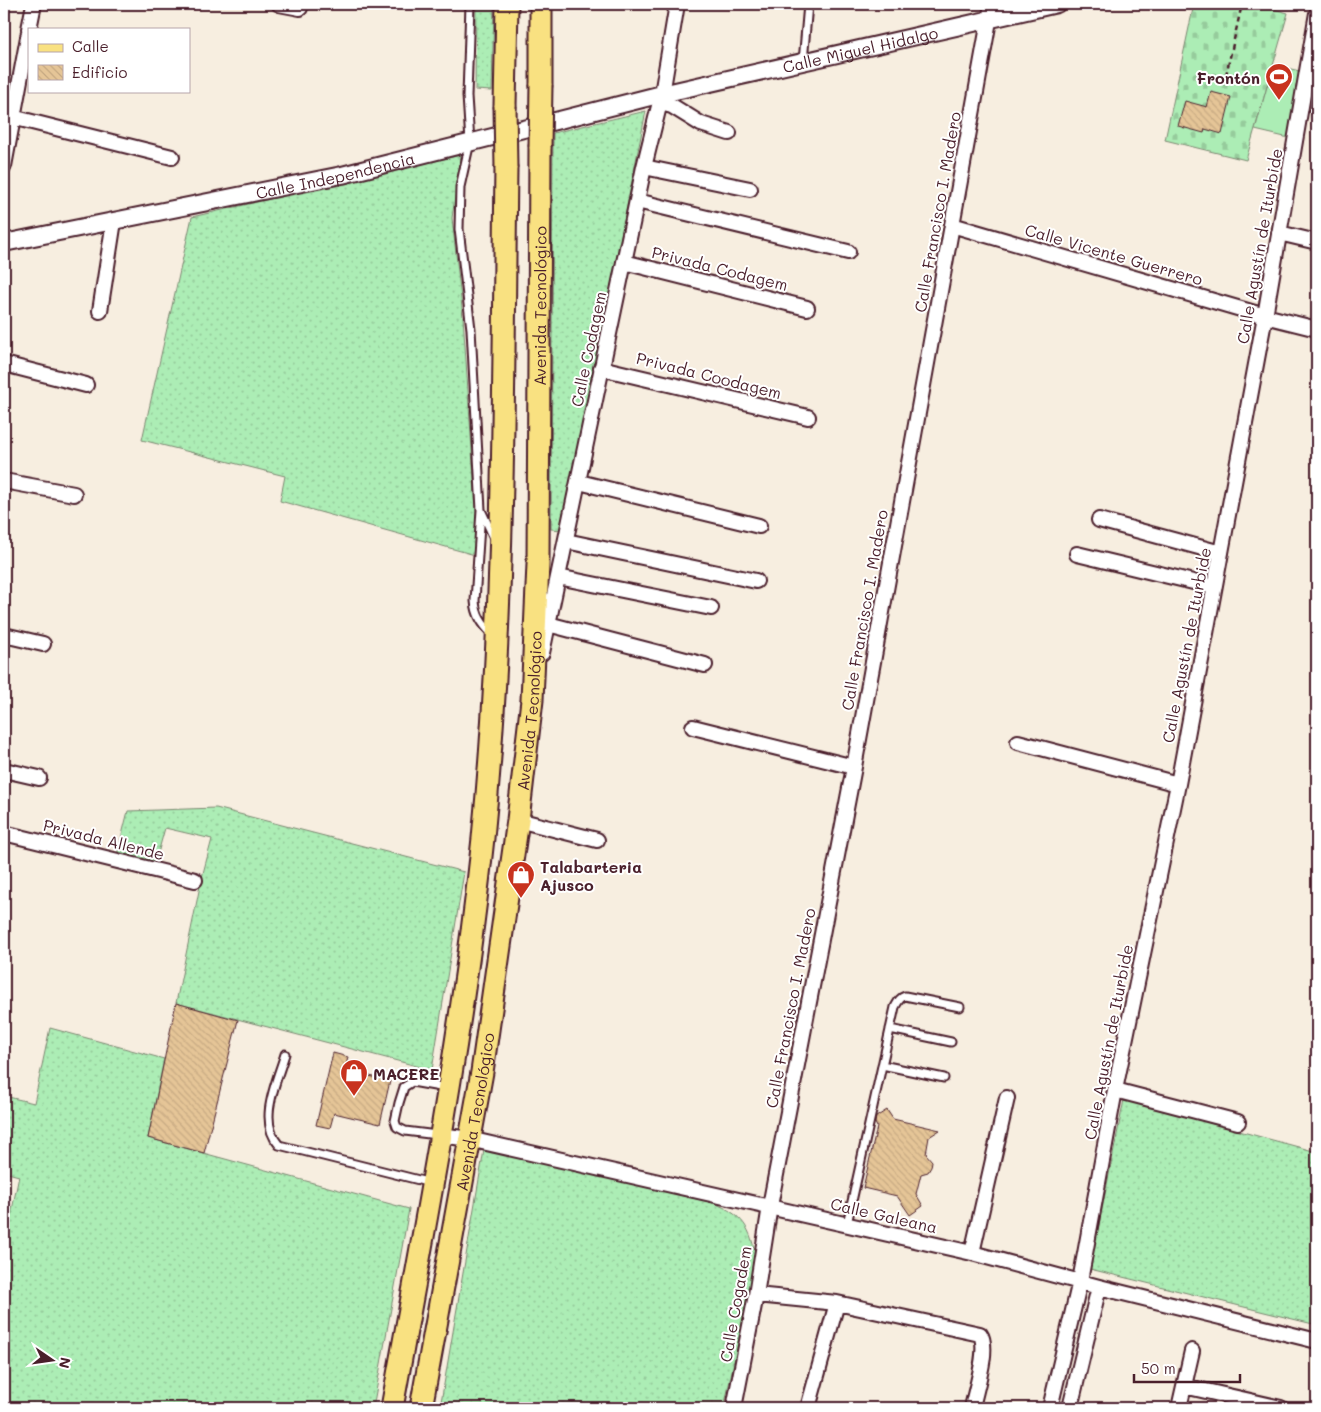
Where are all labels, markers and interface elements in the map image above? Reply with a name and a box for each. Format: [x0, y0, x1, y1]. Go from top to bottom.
street label: Calle Miguel Hidalgo [780, 21, 940, 77]
legend [28, 28, 190, 92]
text: Calle [72, 36, 109, 56]
text: Edificio [72, 62, 128, 82]
sports icon: Frontón [1264, 62, 1294, 101]
place label: Frontón [1197, 67, 1260, 88]
street label: Calle Francisco I. Madero [909, 110, 965, 314]
street label: Calle Agustín de Iturbide [1231, 146, 1287, 346]
street label: Calle Independencia [254, 147, 417, 203]
street label: Calle Vicente Guerrero [1023, 219, 1205, 289]
street label: Avenida Tecnológico [528, 226, 550, 386]
street label: Privada Codagem [650, 241, 790, 295]
street label: Calle Codagem [566, 289, 610, 409]
street label: Privada Coodagem [634, 347, 784, 403]
street label: Calle Francisco I. Madero [836, 508, 892, 712]
street label: Calle Agustín de Iturbide [1157, 546, 1215, 744]
street label: Avenida Tecnológico [511, 630, 546, 792]
street label: Privada Allende [41, 814, 167, 864]
place label: Talabarteria Ajusco [540, 856, 642, 895]
shop icon: Talabarteria Ajusco [506, 860, 536, 899]
street label: Calle Francisco I. Madero [760, 906, 820, 1110]
street label: Calle Agustín de Iturbide [1079, 943, 1137, 1141]
street label: Avenida Tecnológico [450, 1031, 498, 1193]
shop icon: MACERE [339, 1058, 369, 1097]
place label: MACERE [373, 1063, 440, 1084]
street label: Calle Galeana [829, 1193, 939, 1237]
street label: Calle Cogadem [714, 1244, 756, 1364]
north arrow [28, 1334, 78, 1384]
scale bar [1134, 1352, 1240, 1384]
text: N [55, 1356, 76, 1370]
text: 50 m [1141, 1358, 1176, 1378]

